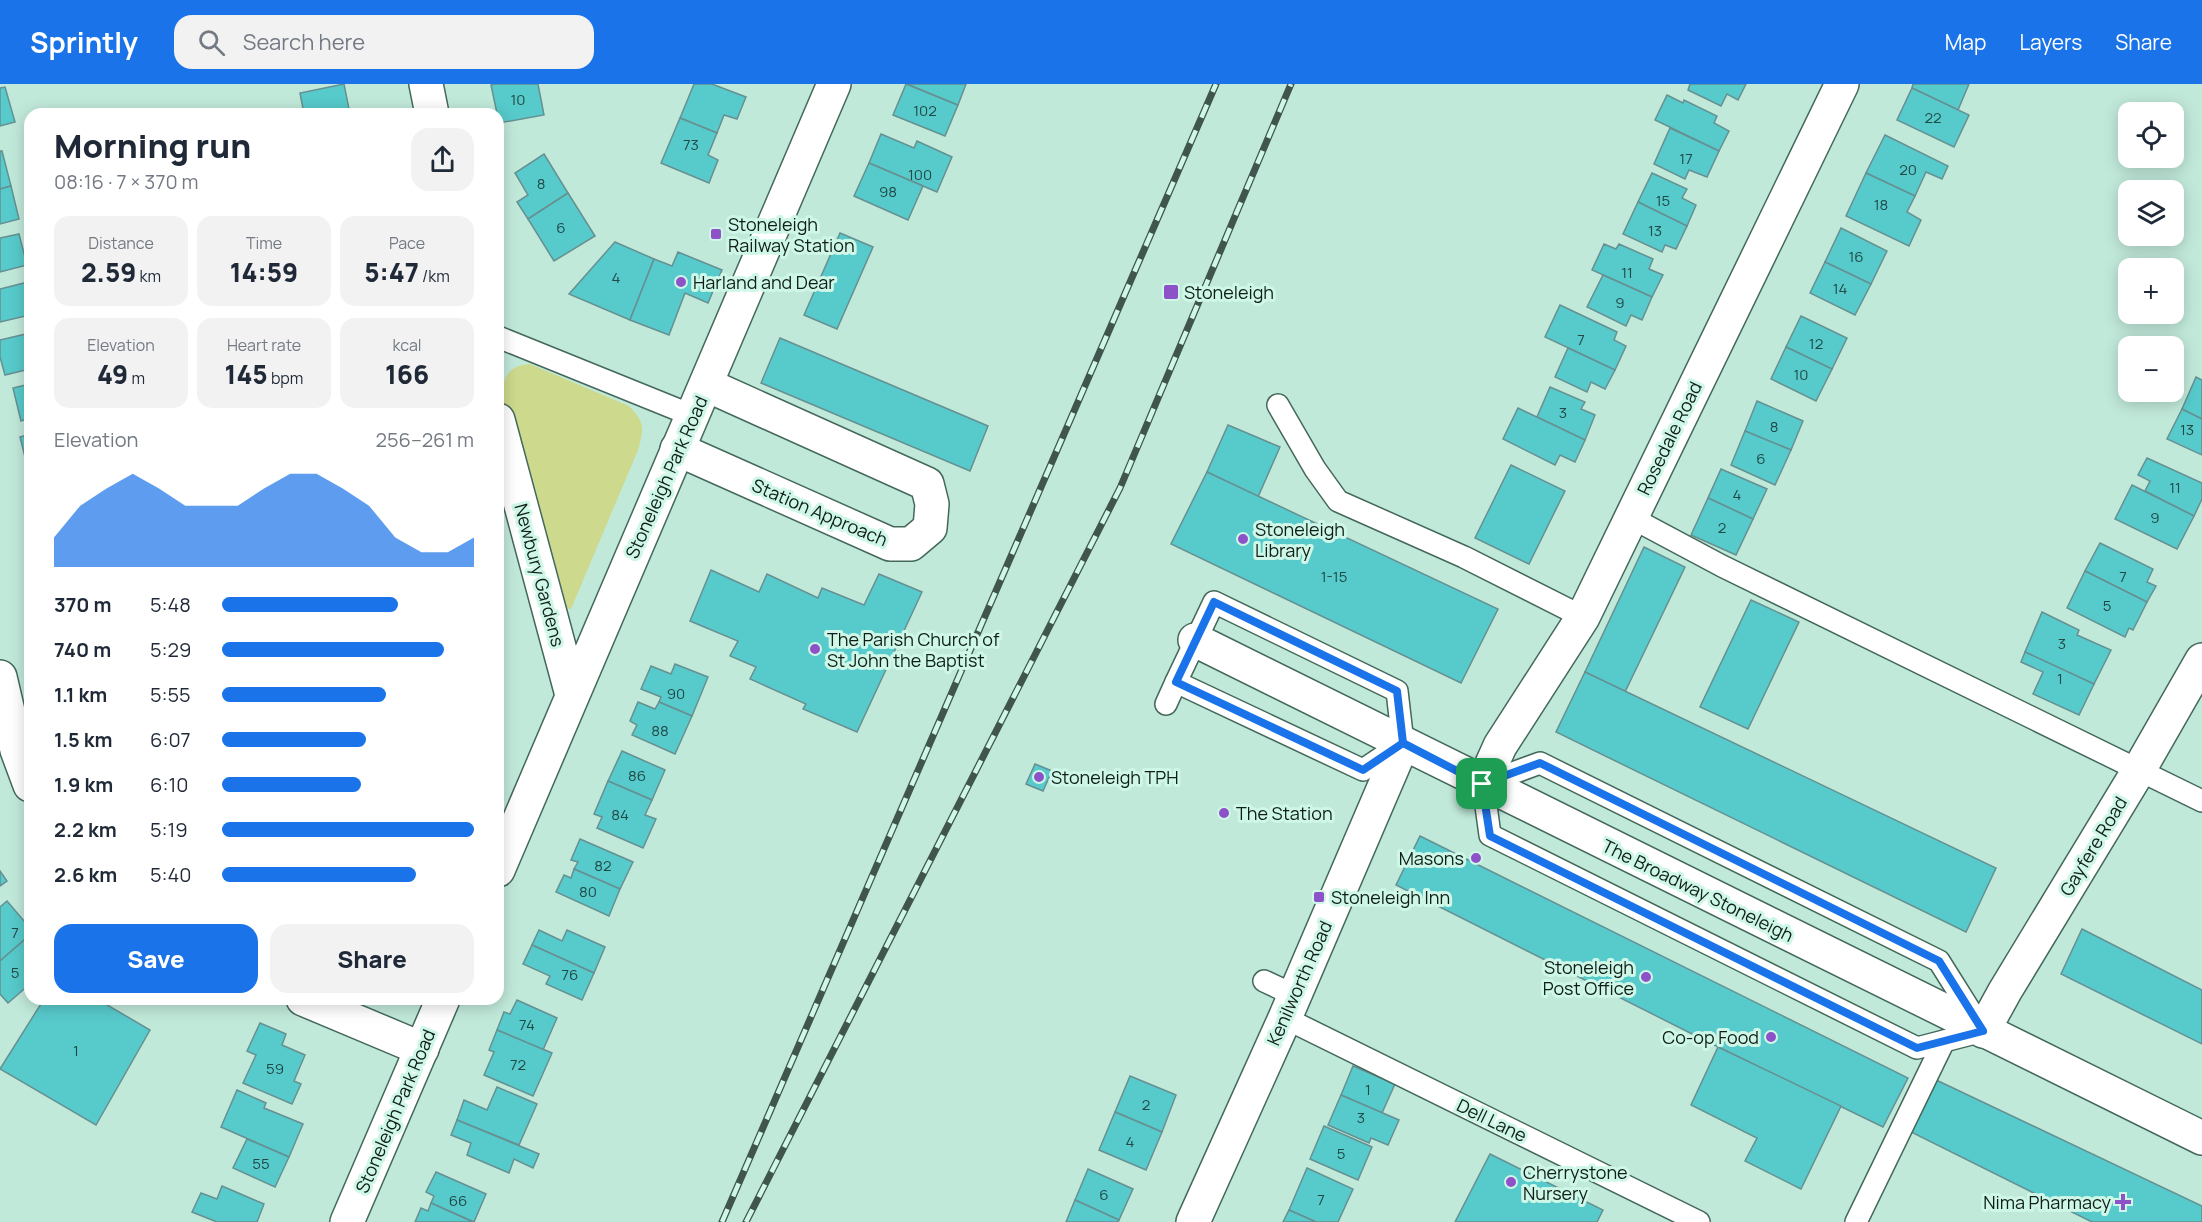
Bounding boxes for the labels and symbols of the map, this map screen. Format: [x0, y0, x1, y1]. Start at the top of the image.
house number: 10 [511, 89, 526, 110]
house number: 102 [913, 100, 937, 121]
house number: 22 [1924, 107, 1942, 128]
house number: 73 [683, 134, 699, 155]
house number: 17 [1679, 148, 1693, 169]
house number: 20 [1899, 159, 1917, 180]
house number: 100 [908, 164, 932, 185]
house number: 8 [537, 173, 545, 194]
house number: 98 [879, 181, 897, 202]
house number: 15 [1656, 190, 1670, 211]
house number: 18 [1874, 194, 1888, 215]
place label: Stoneleigh Railway Station [728, 212, 855, 257]
house number: 6 [556, 217, 566, 238]
house number: 13 [1648, 220, 1662, 241]
marker: Stoneleigh Railway Station [709, 227, 723, 241]
house number: 16 [1848, 246, 1864, 267]
house number: 11 [1621, 262, 1633, 283]
house number: 4 [612, 267, 621, 288]
place label: Harland and Dear [693, 270, 835, 294]
marker: Harland and Dear [674, 275, 688, 289]
house number: 14 [1833, 278, 1847, 299]
place label: Stoneleigh [1184, 280, 1274, 304]
marker: Stoneleigh [1162, 283, 1180, 301]
house number: 9 [1615, 292, 1625, 313]
house number: 7 [1577, 329, 1585, 350]
house number: 12 [1809, 333, 1823, 354]
house number: 10 [1794, 364, 1809, 385]
street label: Rosedale Road [1631, 377, 1707, 499]
street label: Stoneleigh Park Road [619, 392, 713, 562]
house number: 3 [1559, 402, 1567, 423]
house number: 8 [1770, 416, 1778, 437]
house number: 13 [2180, 419, 2194, 440]
house number: 6 [1756, 448, 1766, 469]
street label: Station Approach [749, 473, 891, 551]
house number: 11 [2169, 477, 2181, 498]
house number: 4 [1733, 484, 1742, 505]
street label: Newbury Gardens [509, 501, 571, 649]
house number: 9 [2150, 507, 2160, 528]
place label: Stoneleigh Library [1255, 517, 1345, 562]
house number: 2 [1718, 517, 1726, 538]
marker: Stoneleigh Library [1236, 532, 1250, 546]
house number: 1-15 [1321, 566, 1347, 587]
house number: 7 [2119, 566, 2127, 587]
house number: 5 [2103, 595, 2111, 616]
place label: The Parish Church of St John the Baptist [827, 627, 1000, 672]
house number: 3 [2058, 633, 2066, 654]
marker: The Parish Church of St John the Baptist [808, 642, 822, 656]
house number: 1 [2057, 668, 2063, 689]
house number: 90 [667, 683, 685, 704]
house number: 88 [651, 720, 669, 741]
pin [1456, 758, 1507, 809]
house number: 86 [628, 765, 646, 786]
place label: Stoneleigh TPH [1051, 765, 1179, 789]
marker: Stoneleigh TPH [1032, 770, 1046, 784]
street label: Gayfere Road [2054, 792, 2132, 900]
place label: The Station [1236, 801, 1333, 825]
house number: 84 [611, 804, 629, 825]
marker: The Station [1217, 806, 1231, 820]
street label: The Broadway Stoneleigh [1598, 833, 1798, 947]
place label: Masons [1399, 846, 1464, 870]
marker: Masons [1469, 851, 1483, 865]
house number: 82 [594, 855, 612, 876]
house number: 80 [579, 881, 597, 902]
place label: Stoneleigh Inn [1331, 885, 1450, 909]
marker: Stoneleigh Inn [1312, 890, 1326, 904]
street label: Kenilworth Road [1261, 917, 1337, 1049]
house number: 7 [11, 922, 19, 943]
place label: Stoneleigh Post Office [1543, 955, 1634, 1000]
house number: 5 [11, 962, 19, 983]
house number: 76 [562, 964, 578, 985]
marker: Stoneleigh Post Office [1639, 970, 1653, 984]
house number: 74 [519, 1014, 535, 1035]
street label: Stoneleigh Park Road [350, 1025, 440, 1197]
place label: Co-op Food [1662, 1025, 1759, 1049]
marker: Co-op Food [1764, 1030, 1778, 1044]
house number: 1 [73, 1040, 79, 1061]
house number: 72 [510, 1054, 526, 1075]
house number: 59 [266, 1058, 284, 1079]
house number: 1 [1365, 1079, 1371, 1100]
street label: Dell Lane [1453, 1093, 1531, 1147]
house number: 2 [1142, 1094, 1150, 1115]
house number: 3 [1357, 1107, 1365, 1128]
house number: 4 [1126, 1131, 1135, 1152]
house number: 5 [1337, 1143, 1345, 1164]
house number: 55 [252, 1153, 270, 1174]
place label: Cherrystone Nursery [1523, 1160, 1628, 1205]
marker: Cherrystone Nursery [1504, 1175, 1518, 1189]
house number: 6 [1099, 1184, 1109, 1205]
house number: 7 [1317, 1189, 1325, 1210]
house number: 66 [449, 1190, 467, 1211]
place label: Nima Pharmacy [1983, 1190, 2111, 1214]
marker: Nima Pharmacy [2116, 1195, 2130, 1209]

